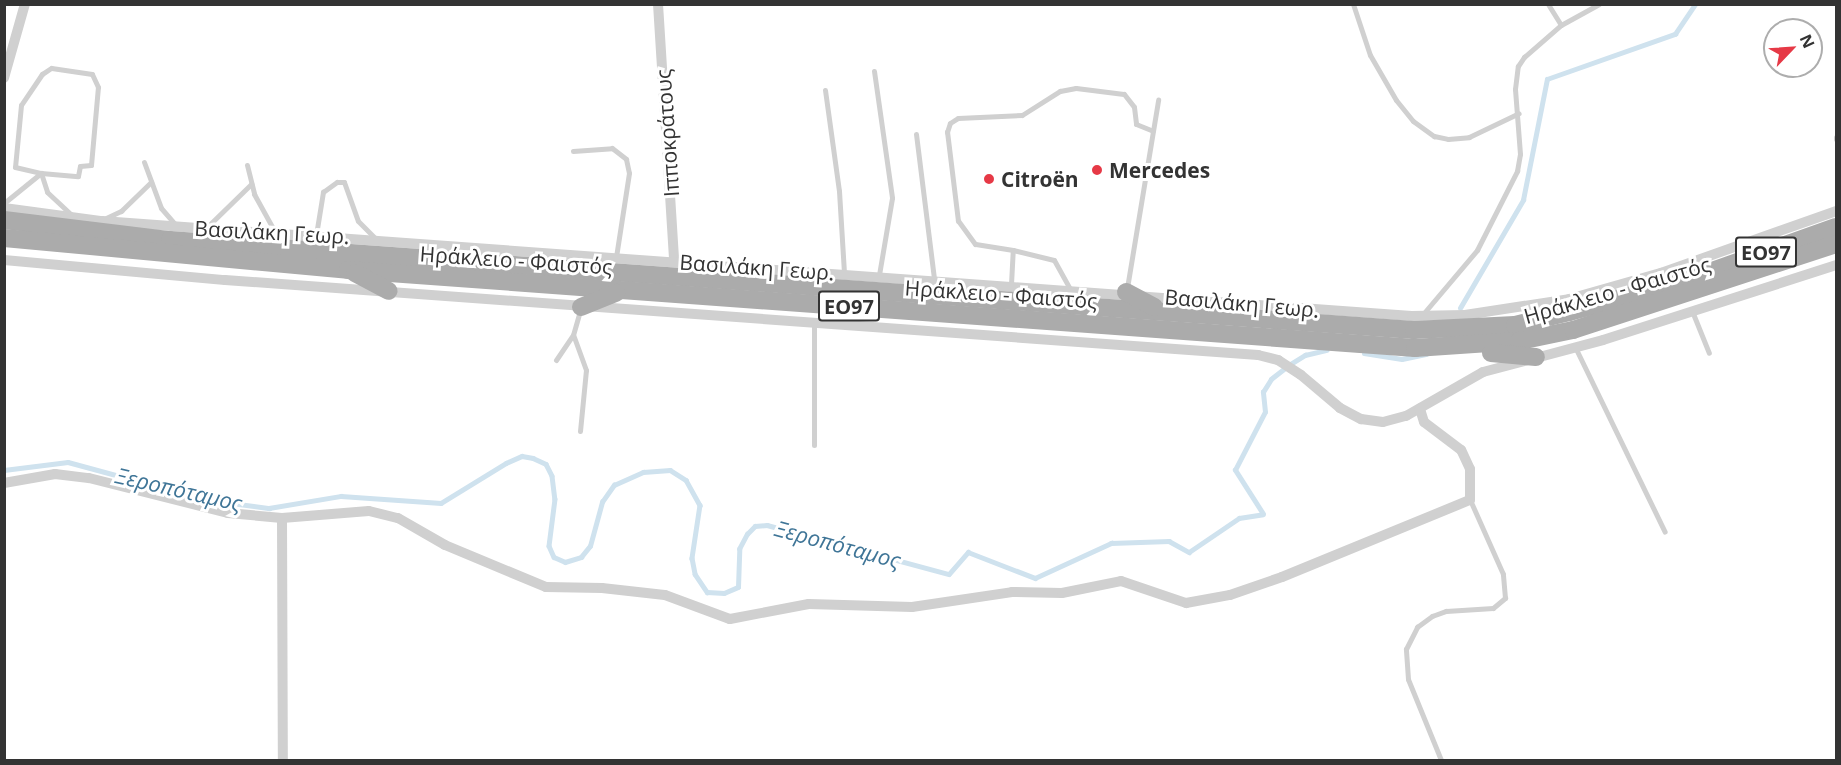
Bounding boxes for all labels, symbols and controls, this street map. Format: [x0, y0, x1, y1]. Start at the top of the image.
north arrow [1763, 18, 1823, 78]
text: N [1795, 31, 1820, 52]
street label: Ιπποκράτους [650, 68, 684, 198]
place label: Mercedes [1109, 157, 1210, 183]
marker: Mercedes [1090, 163, 1104, 177]
place label: Citroën [1001, 166, 1079, 192]
marker: Citroën [982, 172, 996, 186]
street label: Βασιλάκη Γεωρ. [194, 215, 350, 249]
road number: ΕΟ97 [1734, 235, 1798, 269]
street label: Ηράκλειο - Φαιστός [419, 241, 613, 279]
street label: Βασιλάκη Γεωρ. [679, 249, 835, 285]
street label: Ηράκλειο - Φαιστός [1521, 251, 1713, 329]
street label: Ηράκλειο - Φαιστός [904, 275, 1098, 313]
street label: Βασιλάκη Γεωρ. [1164, 284, 1320, 322]
road number: ΕΟ97 [818, 289, 880, 323]
water label: Ξεροπόταμος [113, 462, 245, 516]
water label: Ξεροπόταμος [772, 515, 904, 573]

